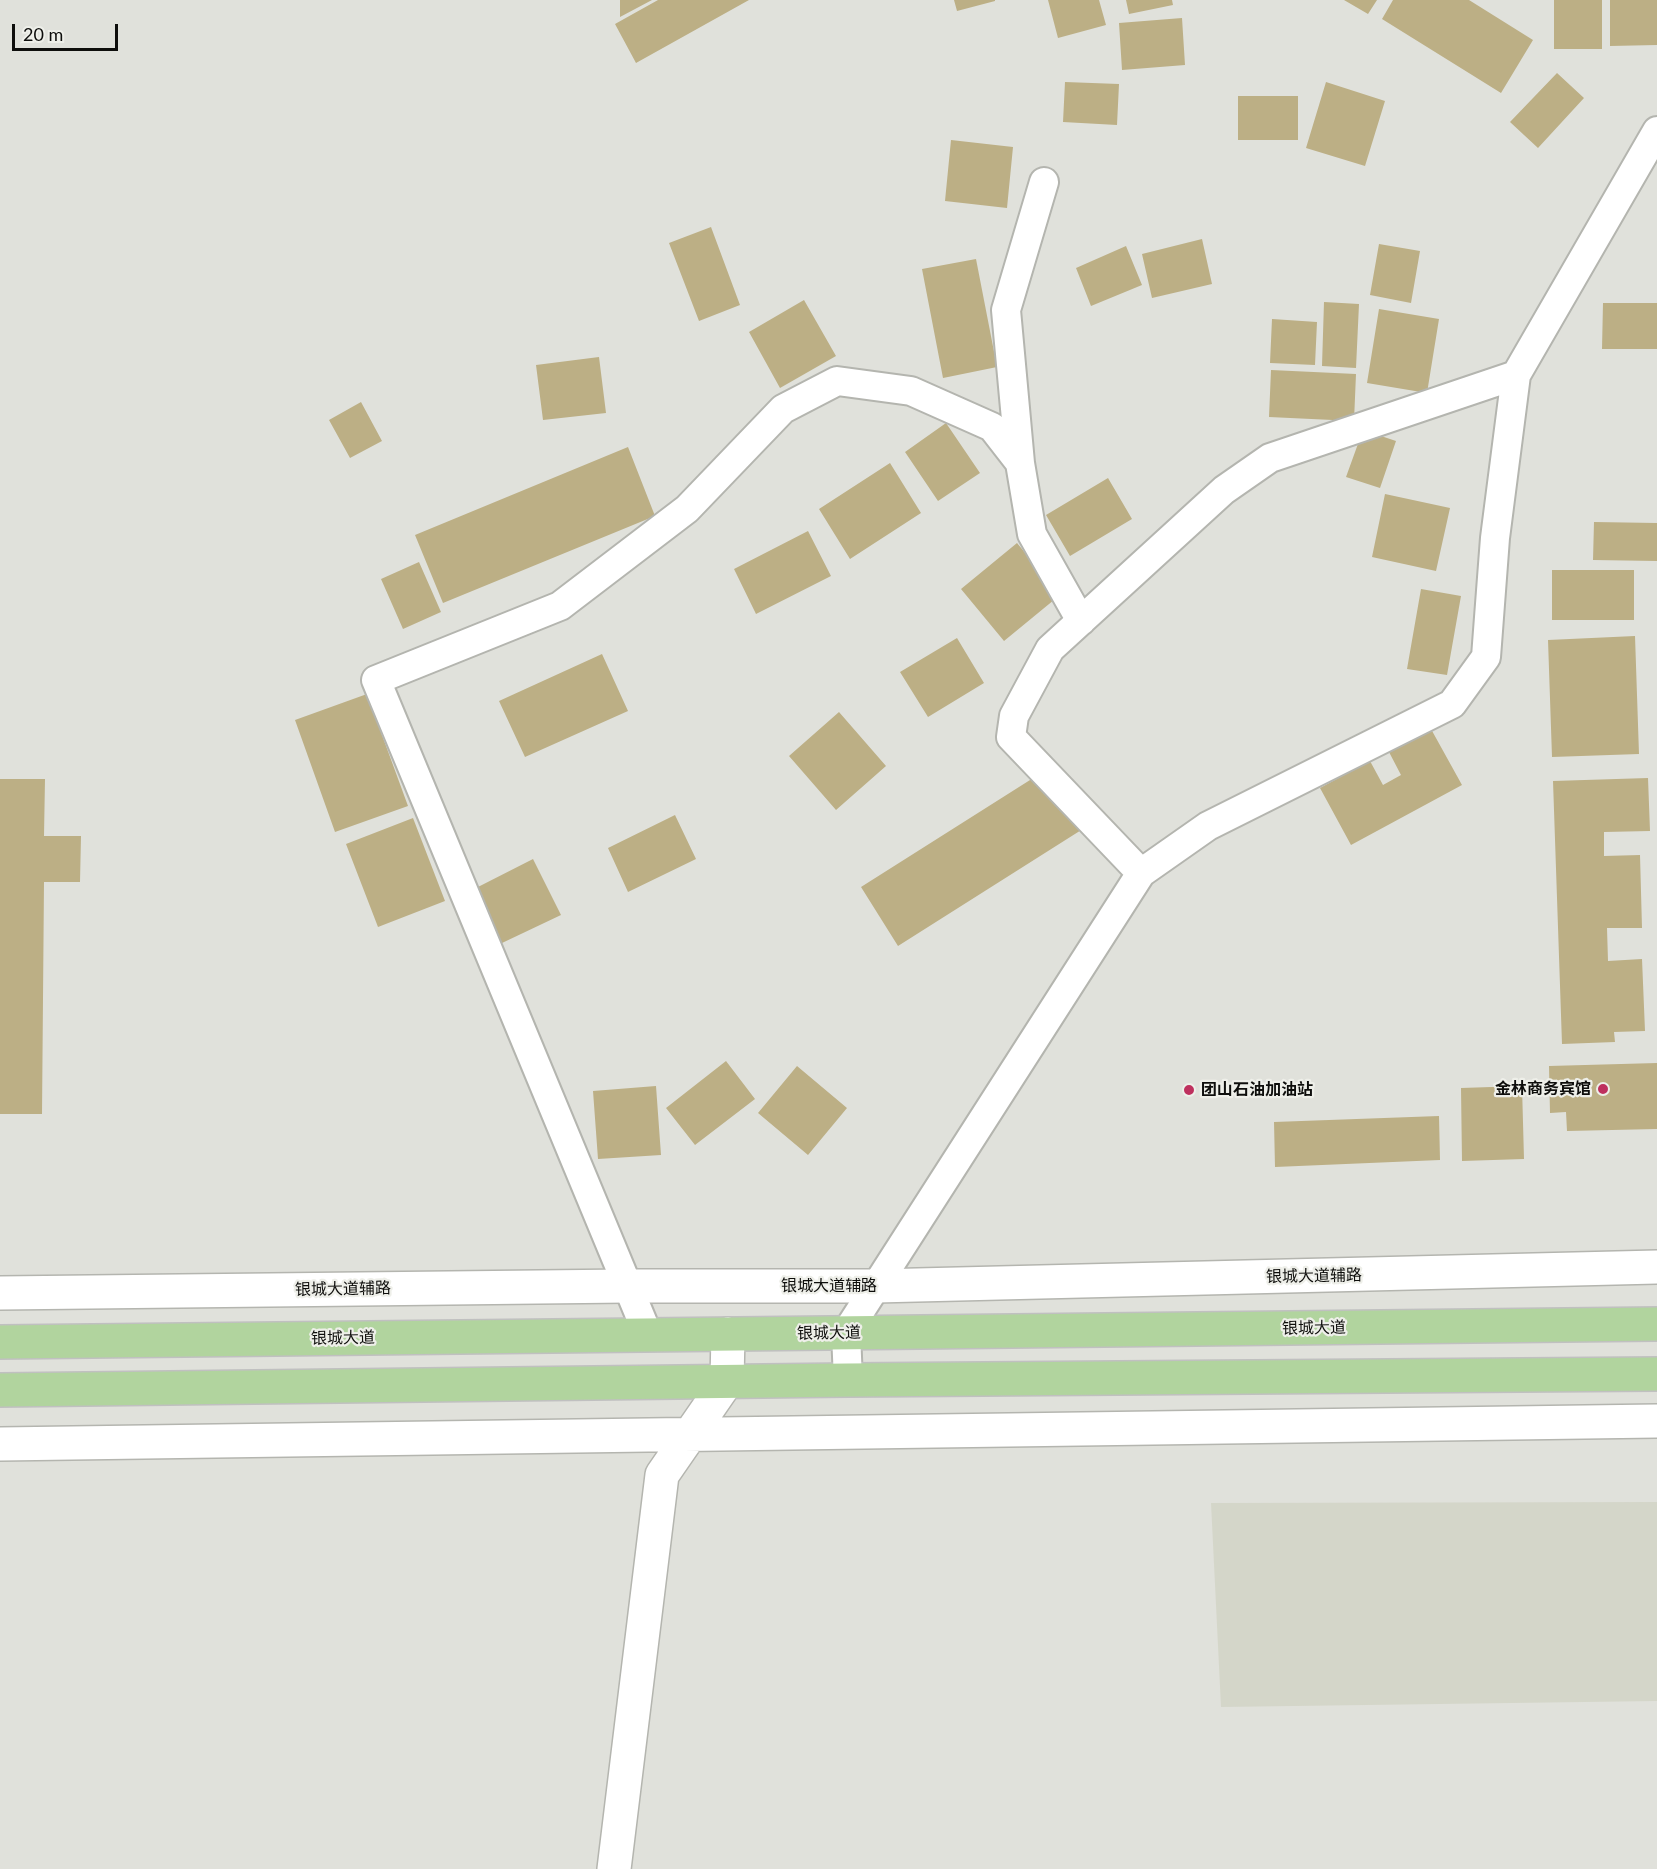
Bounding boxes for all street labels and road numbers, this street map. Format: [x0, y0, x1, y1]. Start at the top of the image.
street label: 银城大道辅路 [1266, 1266, 1362, 1286]
street label: 银城大道辅路 [781, 1276, 877, 1296]
street label: 银城大道辅路 [295, 1279, 391, 1299]
street label: 银城大道 [1282, 1318, 1346, 1338]
street label: 银城大道 [797, 1323, 861, 1343]
street label: 银城大道 [311, 1328, 375, 1348]

